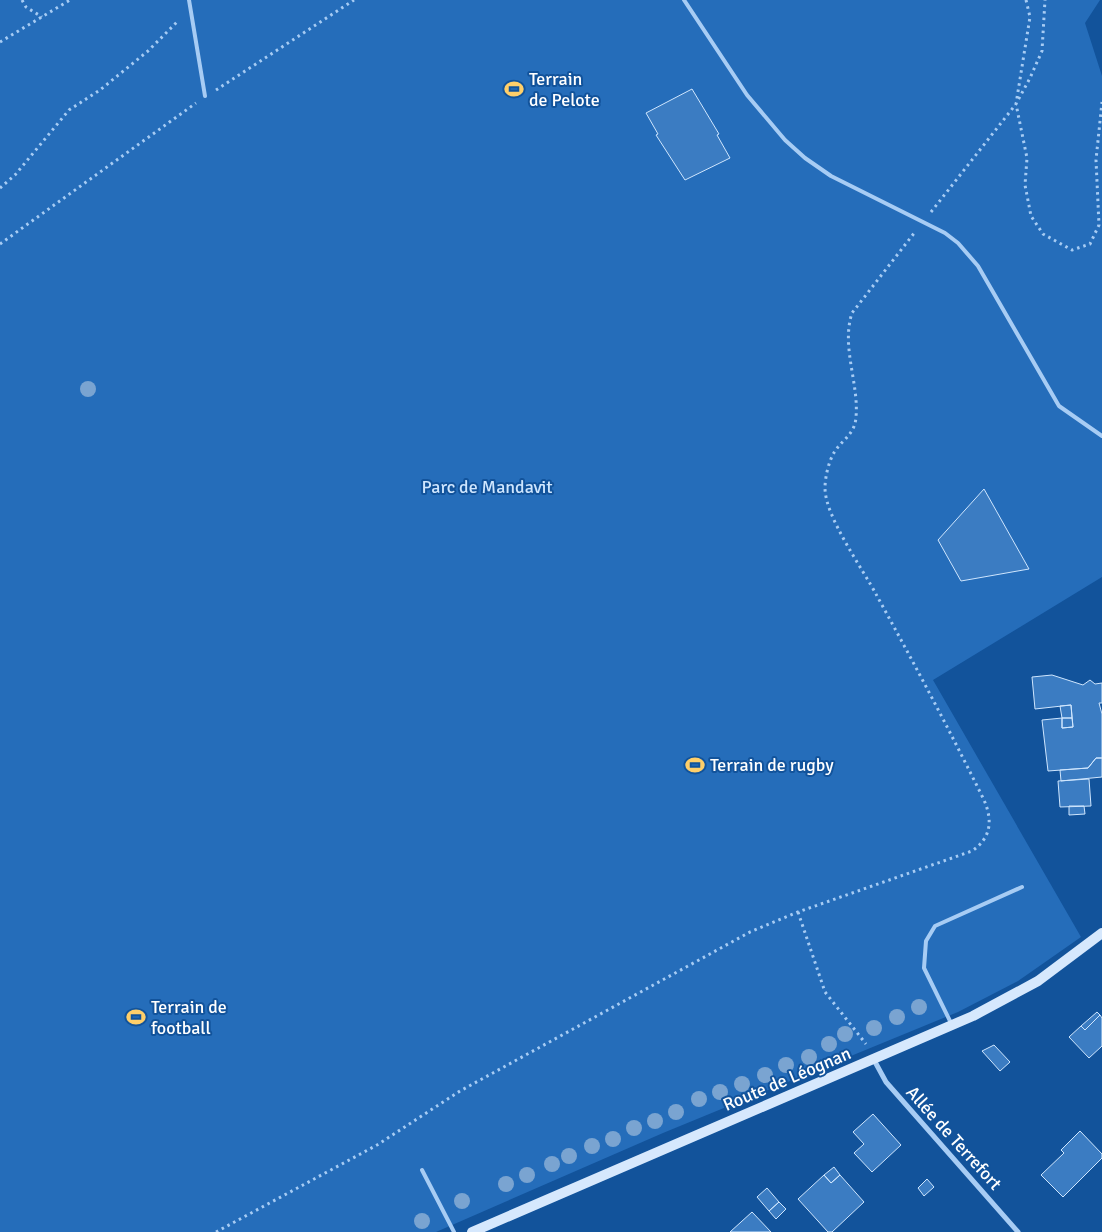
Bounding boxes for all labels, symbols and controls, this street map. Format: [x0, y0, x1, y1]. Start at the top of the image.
place label: Terrain de Pelote [529, 68, 600, 111]
sports icon: Terrain de Pelote [503, 78, 525, 100]
park label: Parc de Mandavit [421, 476, 553, 498]
sports icon: Terrain de rugby [684, 754, 706, 776]
place label: Terrain de rugby [710, 754, 834, 776]
place label: Terrain de football [151, 996, 227, 1039]
sports icon: Terrain de football [125, 1006, 147, 1028]
street label: Route de Léognan [720, 1042, 854, 1116]
street label: Allée de Terrefort [902, 1081, 1006, 1195]

